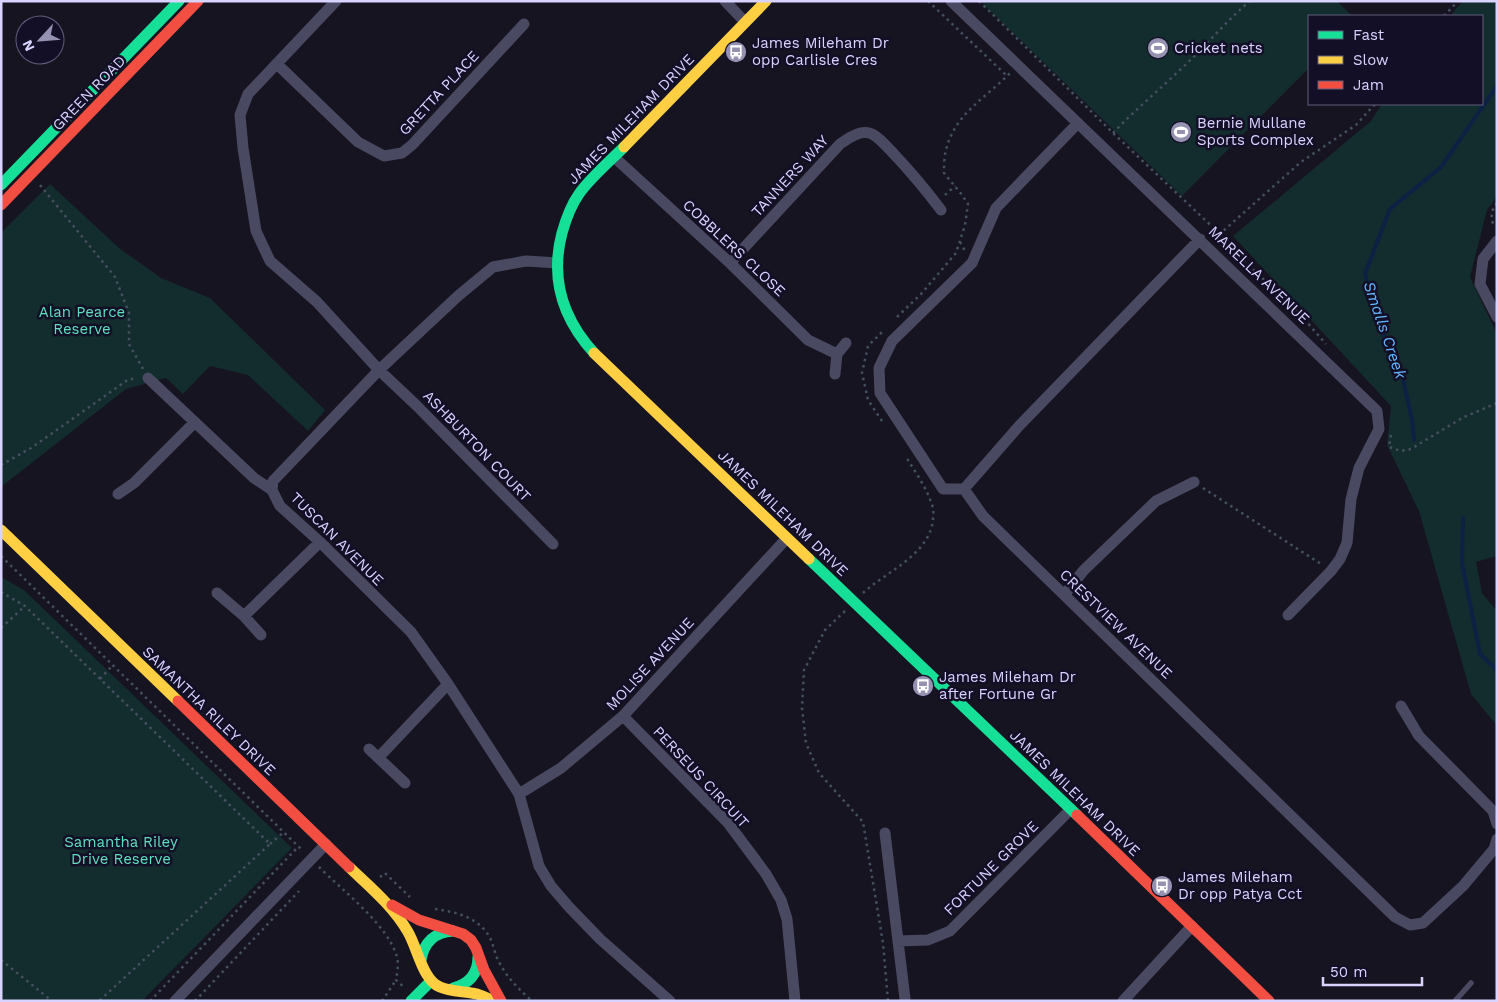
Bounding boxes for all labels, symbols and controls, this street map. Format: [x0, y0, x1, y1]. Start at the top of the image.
north arrow [15, 15, 65, 65]
legend [1308, 15, 1483, 105]
text: Fast [1353, 26, 1385, 44]
place label: James Mileham Dr opp Carlisle Cres [752, 34, 889, 69]
sports icon: Cricket nets [1146, 36, 1170, 60]
text: N [19, 38, 38, 54]
place label: Cricket nets [1174, 39, 1263, 57]
bus stop icon: James Mileham Dr opp Carlisle Cres [724, 40, 748, 64]
street label: GRETTA PLACE [395, 47, 483, 139]
street label: JAMES MILEHAM DRIVE [564, 50, 698, 188]
text: Slow [1353, 51, 1389, 69]
street label: GREEN ROAD [49, 52, 129, 134]
text: Jam [1353, 76, 1384, 94]
place label: Bernie Mullane Sports Complex [1197, 114, 1314, 149]
sports icon: Bernie Mullane Sports Complex [1169, 120, 1193, 144]
street label: TANNERS WAY [748, 131, 833, 220]
street label: COBBLERS CLOSE [679, 196, 789, 300]
street label: MARELLA AVENUE [1205, 222, 1313, 328]
water label: Smalls Creek [1359, 279, 1411, 382]
park label: Alan Pearce Reserve [39, 303, 125, 338]
street label: ASHBURTON COURT [419, 387, 535, 505]
street label: JAMES MILEHAM DRIVE [714, 446, 852, 580]
street label: TUSCAN AVENUE [287, 489, 387, 589]
street label: CRESTVIEW AVENUE [1056, 565, 1176, 683]
street label: MOLISE AVENUE [602, 614, 698, 714]
street label: SAMANTHA RILEY DRIVE [139, 643, 279, 779]
place label: James Mileham Dr after Fortune Gr [939, 668, 1076, 703]
bus stop icon: James Mileham Dr after Fortune Gr [911, 674, 935, 698]
street label: PERSEUS CIRCUIT [649, 722, 753, 832]
street label: JAMES MILEHAM DRIVE [1006, 726, 1144, 860]
street label: FORTUNE GROVE [940, 817, 1042, 919]
park label: Samantha Riley Drive Reserve [64, 833, 178, 868]
place label: James Mileham Dr opp Patya Cct [1178, 868, 1303, 903]
bus stop icon: James Mileham Dr opp Patya Cct [1150, 874, 1174, 898]
scale bar [1323, 954, 1422, 986]
text: 50 m [1330, 963, 1367, 981]

